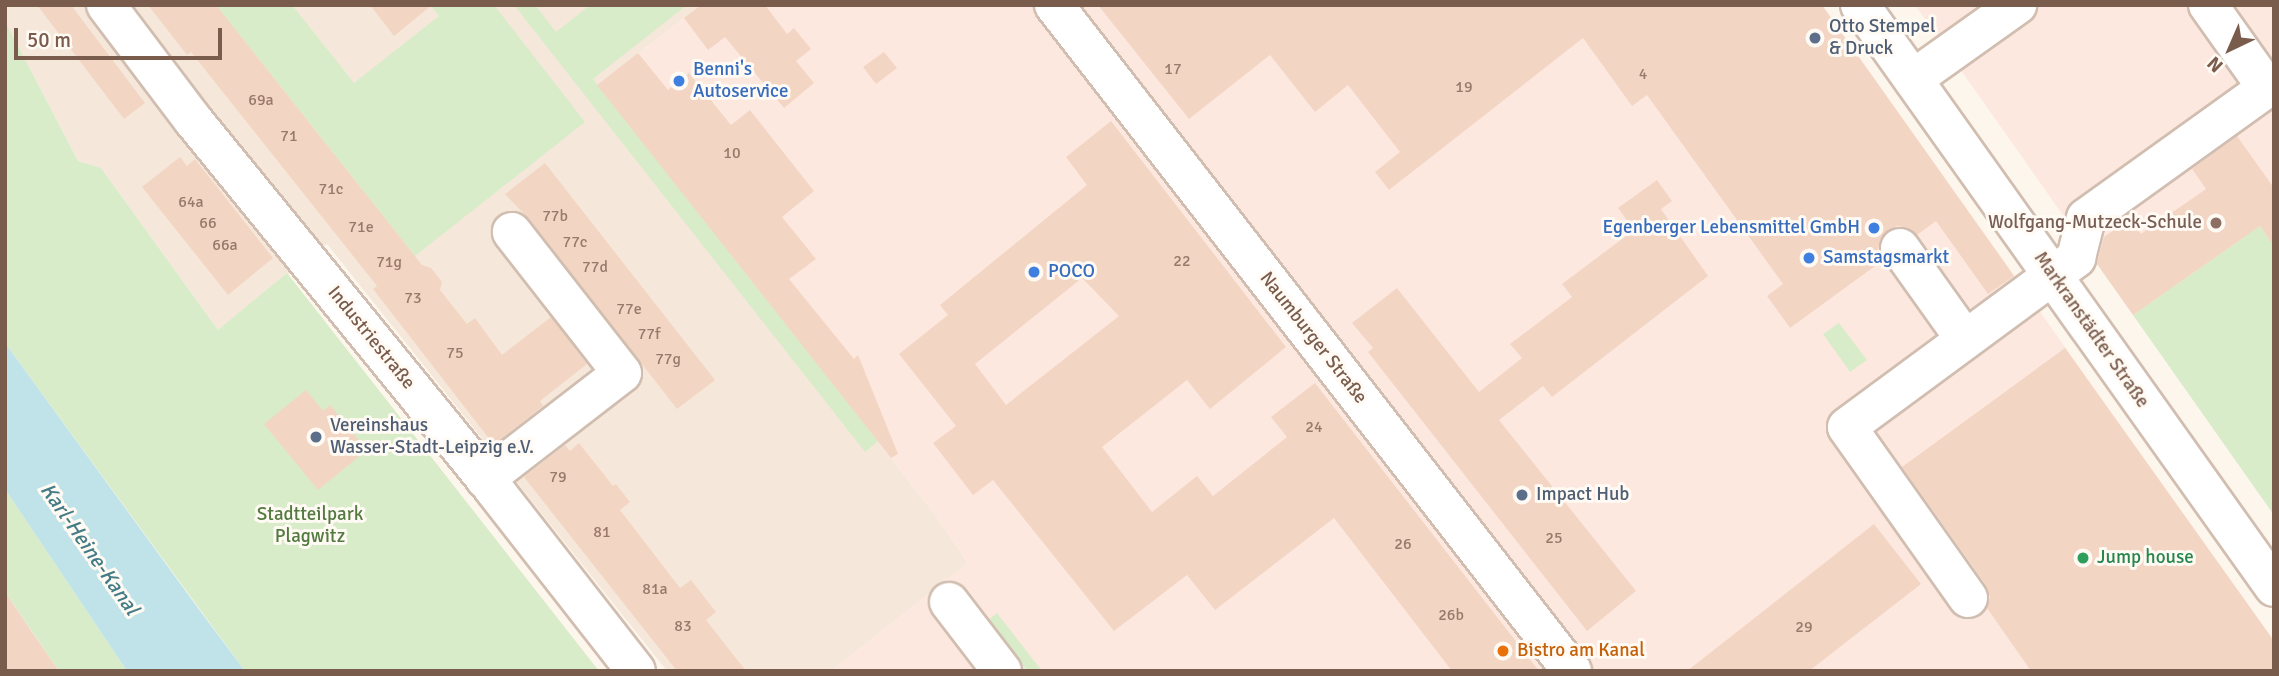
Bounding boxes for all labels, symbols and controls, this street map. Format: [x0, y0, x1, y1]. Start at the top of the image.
scale bar [18, 14, 226, 58]
north arrow [2195, 14, 2265, 84]
place label: Otto Stempel & Druck [1829, 16, 1936, 60]
text: 50 m [27, 27, 71, 53]
marker: Otto Stempel & Druck [1807, 30, 1823, 46]
text: N [2202, 51, 2229, 77]
place label: Benni's Autoservice [693, 59, 788, 103]
house number: 17 [1164, 59, 1182, 79]
house number: 4 [1639, 64, 1647, 84]
marker: Benni's Autoservice [671, 73, 687, 89]
house number: 19 [1455, 77, 1473, 97]
house number: 69a [248, 90, 274, 110]
house number: 71 [280, 126, 298, 146]
house number: 10 [723, 143, 741, 163]
house number: 71c [319, 179, 343, 199]
house number: 64a [178, 192, 204, 212]
house number: 77b [542, 206, 568, 226]
place label: Wolfgang-Mutzeck-Schule [1988, 212, 2202, 234]
house number: 66 [199, 213, 217, 233]
marker: Wolfgang-Mutzeck-Schule [2208, 215, 2224, 231]
house number: 71e [348, 217, 374, 237]
place label: Egenberger Lebensmittel GmbH [1603, 217, 1860, 239]
marker: Egenberger Lebensmittel GmbH [1866, 220, 1882, 236]
house number: 77c [563, 232, 587, 252]
house number: 66a [212, 235, 238, 255]
place label: Samstagsmarkt [1823, 247, 1949, 269]
street label: Markranstädter Straße [2029, 248, 2153, 412]
marker: Samstagsmarkt [1801, 250, 1817, 266]
house number: 22 [1173, 251, 1191, 271]
house number: 71g [376, 252, 402, 272]
house number: 77d [582, 257, 608, 277]
place label: POCO [1048, 261, 1095, 283]
marker: POCO [1026, 264, 1042, 280]
street label: Naumburger Straße [1254, 267, 1372, 409]
street label: Industriestraße [322, 282, 420, 394]
house number: 73 [404, 288, 422, 308]
house number: 77e [616, 299, 642, 319]
house number: 77f [638, 324, 660, 344]
house number: 75 [446, 343, 464, 363]
house number: 77g [655, 349, 681, 369]
place label: Vereinshaus Wasser-Stadt-Leipzig e.V. [330, 415, 534, 459]
house number: 24 [1305, 417, 1323, 437]
marker: Vereinshaus Wasser-Stadt-Leipzig e.V. [308, 429, 324, 445]
house number: 79 [549, 467, 567, 487]
water label: Karl-Heine-Kanal [35, 478, 145, 620]
place label: Impact Hub [1536, 484, 1629, 506]
marker: Impact Hub [1514, 487, 1530, 503]
park label: Stadtteilpark Plagwitz [257, 504, 363, 548]
house number: 81 [593, 522, 611, 542]
house number: 25 [1545, 528, 1563, 548]
house number: 26 [1394, 534, 1412, 554]
place label: Jump house [2097, 547, 2194, 569]
marker: Jump house [2075, 550, 2091, 566]
house number: 81a [642, 579, 668, 599]
house number: 26b [1438, 605, 1464, 625]
house number: 83 [674, 616, 692, 636]
house number: 29 [1795, 617, 1813, 637]
place label: Bistro am Kanal [1517, 640, 1645, 662]
marker: Bistro am Kanal [1495, 643, 1511, 659]

